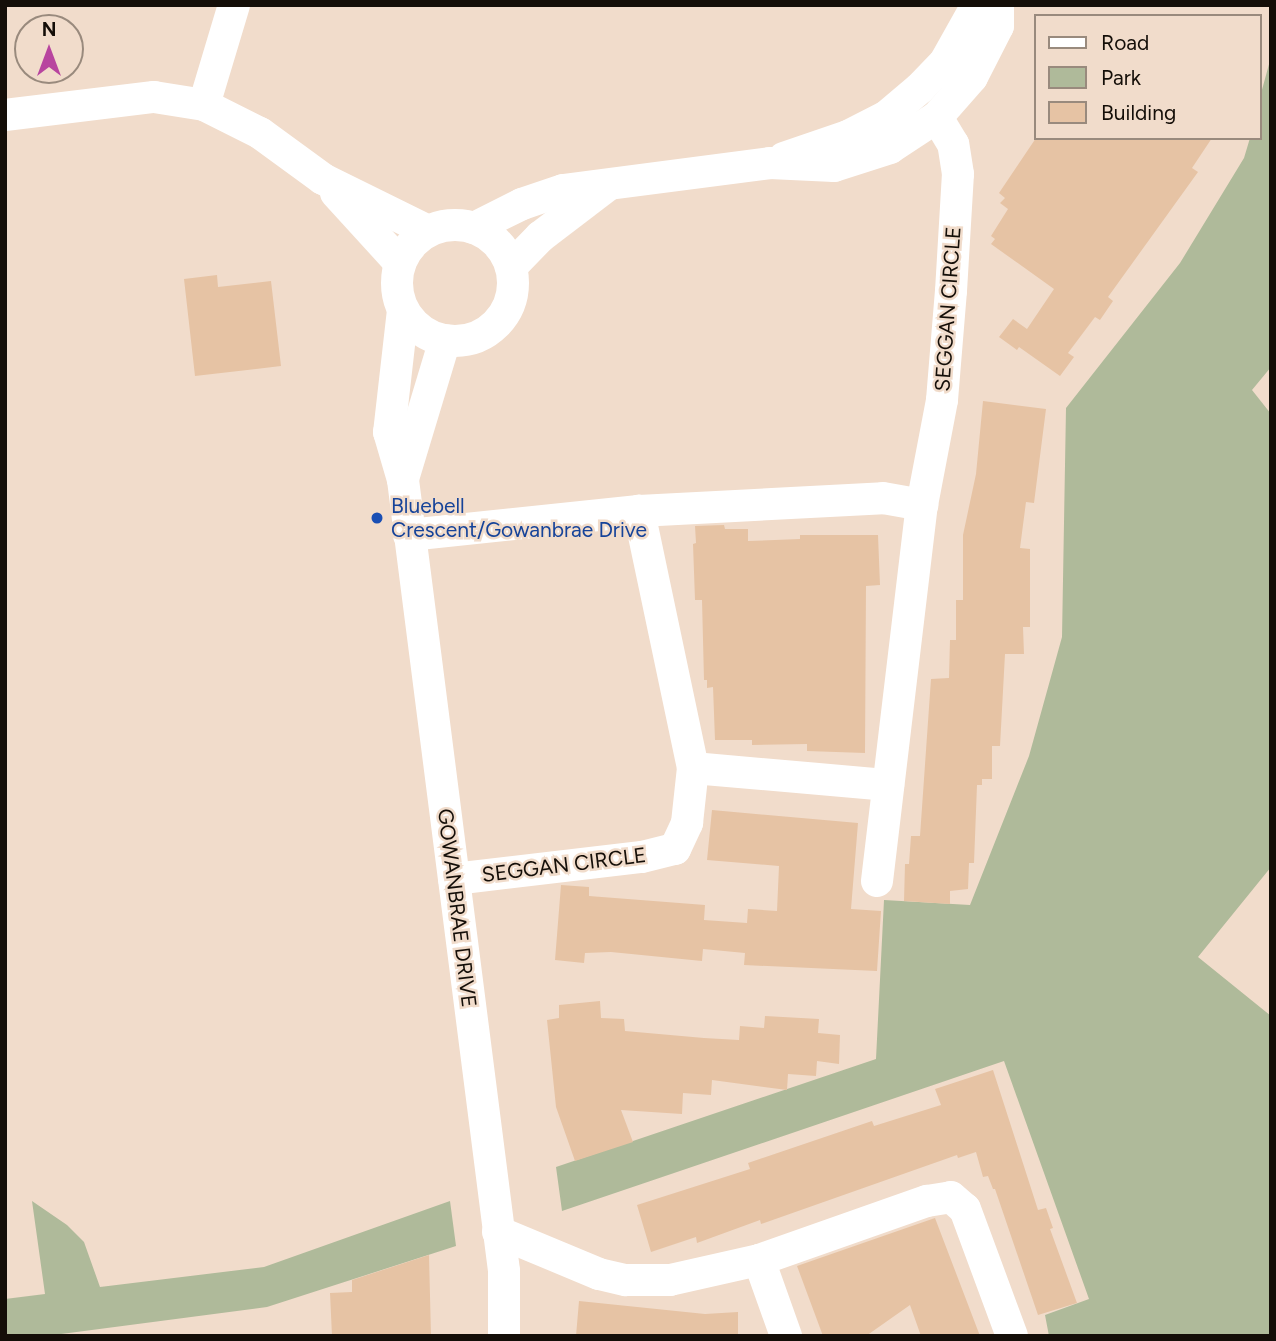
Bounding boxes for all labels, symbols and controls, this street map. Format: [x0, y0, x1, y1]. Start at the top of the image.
north arrow [14, 14, 84, 84]
legend [1034, 14, 1262, 140]
text: N [42, 18, 56, 41]
text: Road [1101, 30, 1149, 55]
text: Park [1101, 65, 1141, 90]
text: Building [1101, 100, 1176, 125]
street label: SEGGAN CIRCLE [930, 226, 966, 392]
place label: Bluebell Crescent/Gowanbrae Drive [391, 493, 647, 543]
marker: Bluebell Crescent/Gowanbrae Drive [369, 510, 385, 526]
street label: GOWANBRAE DRIVE [432, 807, 482, 1009]
street label: SEGGAN CIRCLE [480, 842, 648, 888]

